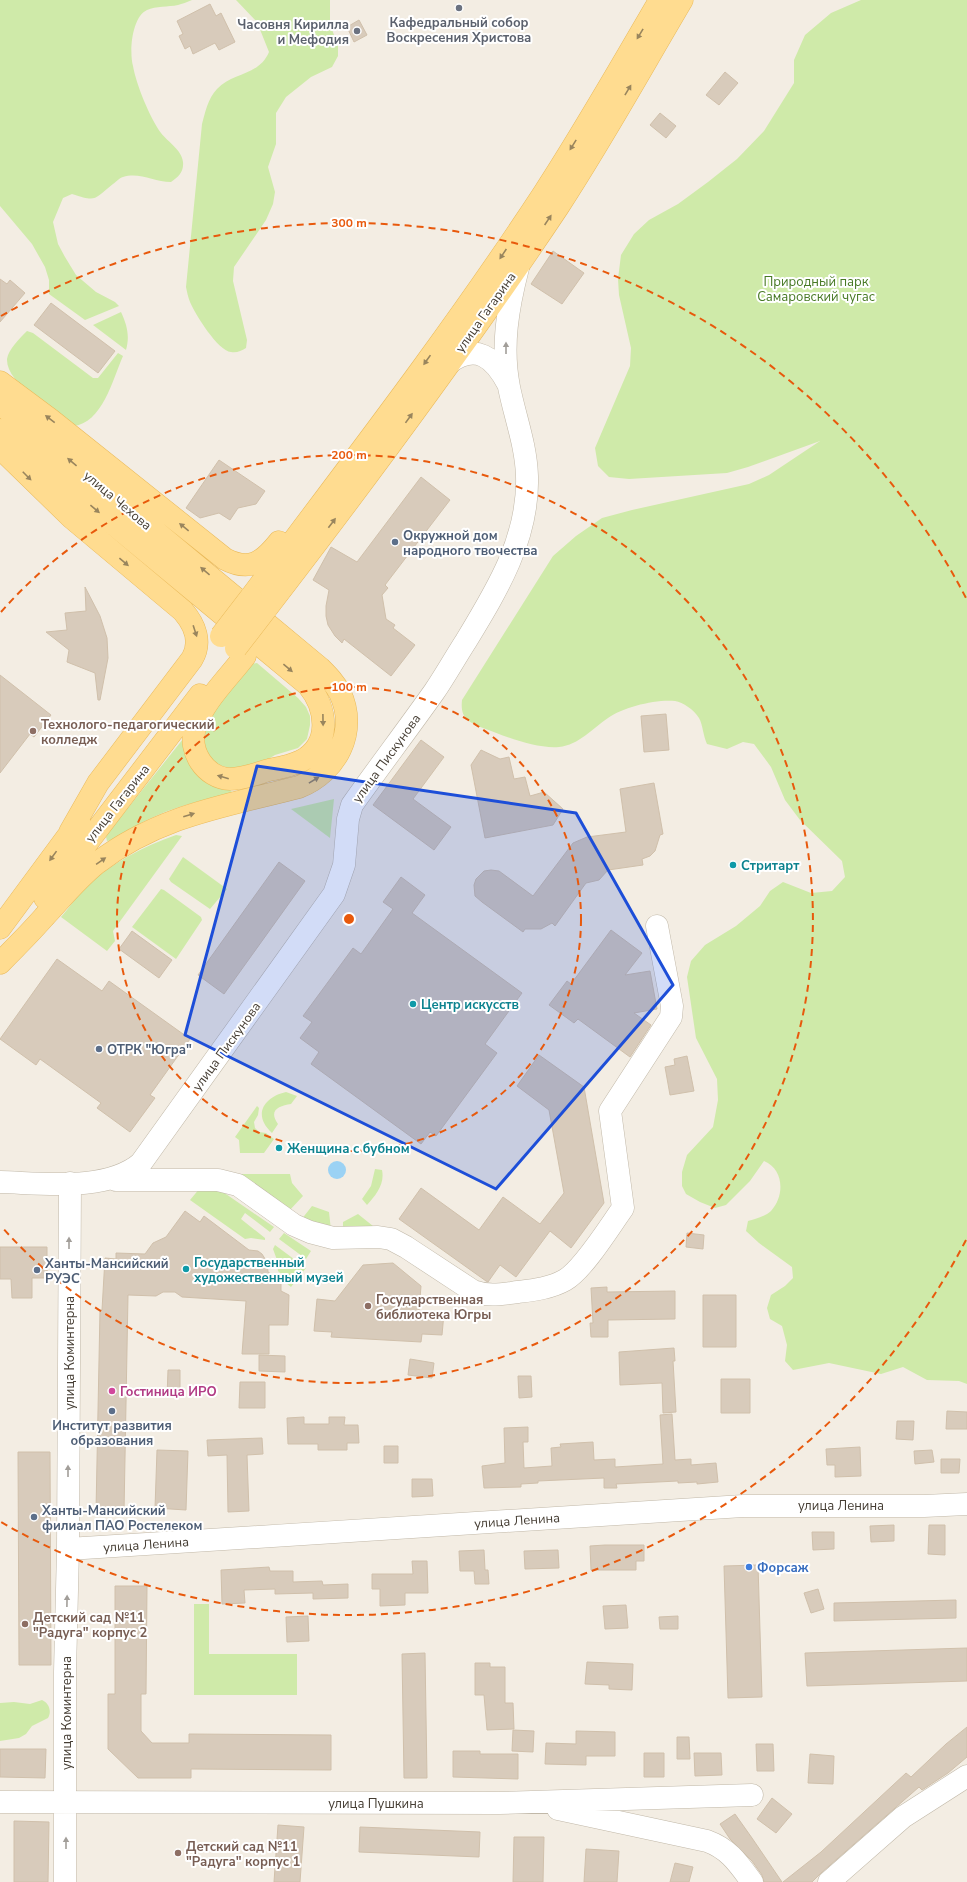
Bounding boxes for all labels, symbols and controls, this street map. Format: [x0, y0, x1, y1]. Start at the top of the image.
marker: Кафедральный собор Воскресения Христова [454, 3, 464, 13]
place label: Кафедральный собор Воскресения Христова [387, 14, 531, 47]
place label: Часовня Кирилла и Мефодия [237, 16, 349, 49]
marker: Часовня Кирилла и Мефодия [352, 26, 362, 36]
one-way arrow [637, 28, 644, 40]
one-way arrow [625, 84, 632, 96]
one-way arrow [570, 139, 577, 151]
one-way arrow [545, 214, 552, 226]
text: 300 m [331, 215, 367, 231]
one-way arrow [499, 248, 506, 260]
street label: улица Гагарина [451, 269, 520, 356]
park label: Природный парк Самаровский чугас [757, 273, 875, 306]
one-way arrow [503, 341, 509, 354]
one-way arrow [424, 355, 432, 365]
one-way arrow [405, 413, 413, 423]
one-way arrow [45, 415, 56, 423]
text: 200 m [331, 447, 367, 463]
one-way arrow [67, 457, 77, 466]
street label: улица Чехова [80, 467, 155, 535]
one-way arrow [22, 471, 32, 481]
one-way arrow [90, 504, 100, 513]
one-way arrow [328, 517, 336, 528]
one-way arrow [178, 523, 189, 532]
place label: Окружной дом народного твочества [403, 527, 538, 560]
marker: Окружной дом народного твочества [390, 537, 400, 547]
one-way arrow [120, 557, 129, 566]
one-way arrow [199, 567, 210, 576]
one-way arrow [192, 625, 198, 637]
one-way arrow [282, 663, 293, 672]
text: 100 m [331, 679, 367, 695]
street label: улица Пискунова [348, 710, 425, 807]
one-way arrow [320, 714, 326, 727]
place label: Технолого-педагогический колледж [41, 716, 215, 749]
marker: Технолого-педагогический колледж [28, 726, 38, 736]
street label: улица Гагарина [82, 761, 154, 846]
one-way arrow [217, 774, 229, 780]
one-way arrow [308, 776, 320, 783]
one-way arrow [183, 812, 195, 818]
one-way arrow [49, 850, 57, 861]
one-way arrow [95, 857, 106, 865]
place label: Стритарт [741, 857, 800, 875]
marker: Стритарт [728, 860, 738, 870]
centre of rings [342, 912, 356, 926]
place label: Центр искусств [421, 996, 519, 1014]
street label: улица Пискунова [188, 998, 265, 1095]
marker: Центр искусств [408, 999, 418, 1009]
place label: ОТРК "Югра" [107, 1041, 192, 1059]
marker: ОТРК "Югра" [94, 1044, 104, 1054]
place label: Женщина с бубном [287, 1140, 410, 1158]
marker: Женщина с бубном [274, 1143, 284, 1153]
one-way arrow [66, 1237, 73, 1249]
place label: Государственный художественный музей [194, 1254, 344, 1287]
place label: Ханты-Мансийский РУЭС [44, 1255, 169, 1288]
marker: Государственный художественный музей [181, 1264, 191, 1274]
marker: Ханты-Мансийский РУЭС [32, 1265, 42, 1275]
place label: Государственная библиотека Югры [376, 1291, 491, 1324]
street label: улица Коминтерна [61, 1296, 79, 1410]
marker: Государственная библиотека Югры [363, 1301, 373, 1311]
place label: Гостиница ИРО [120, 1383, 217, 1401]
marker: Гостиница ИРО [107, 1386, 117, 1396]
marker: Институт развития образования [107, 1406, 117, 1416]
place label: Институт развития образования [52, 1417, 172, 1450]
one-way arrow [65, 1464, 71, 1477]
street label: улица Ленина [798, 1497, 884, 1515]
place label: Ханты-Мансийский филиал ПАО Ростелеком [41, 1502, 202, 1535]
street label: улица Ленина [473, 1509, 561, 1533]
marker: Ханты-Мансийский филиал ПАО Ростелеком [29, 1512, 39, 1522]
street label: улица Ленина [102, 1533, 190, 1557]
place label: Форсаж [757, 1559, 809, 1577]
marker: Форсаж [744, 1562, 754, 1572]
one-way arrow [63, 1595, 70, 1607]
place label: Детский сад №11 "Радуга" корпус 2 [33, 1609, 148, 1642]
marker: Детский сад №11 "Радуга" корпус 2 [20, 1619, 30, 1629]
street label: улица Коминтерна [58, 1656, 76, 1770]
street label: улица Пушкина [328, 1795, 424, 1813]
one-way arrow [63, 1836, 69, 1849]
place label: Детский сад №11 "Радуга" корпус 1 [186, 1838, 301, 1871]
marker: Детский сад №11 "Радуга" корпус 1 [173, 1848, 183, 1858]

